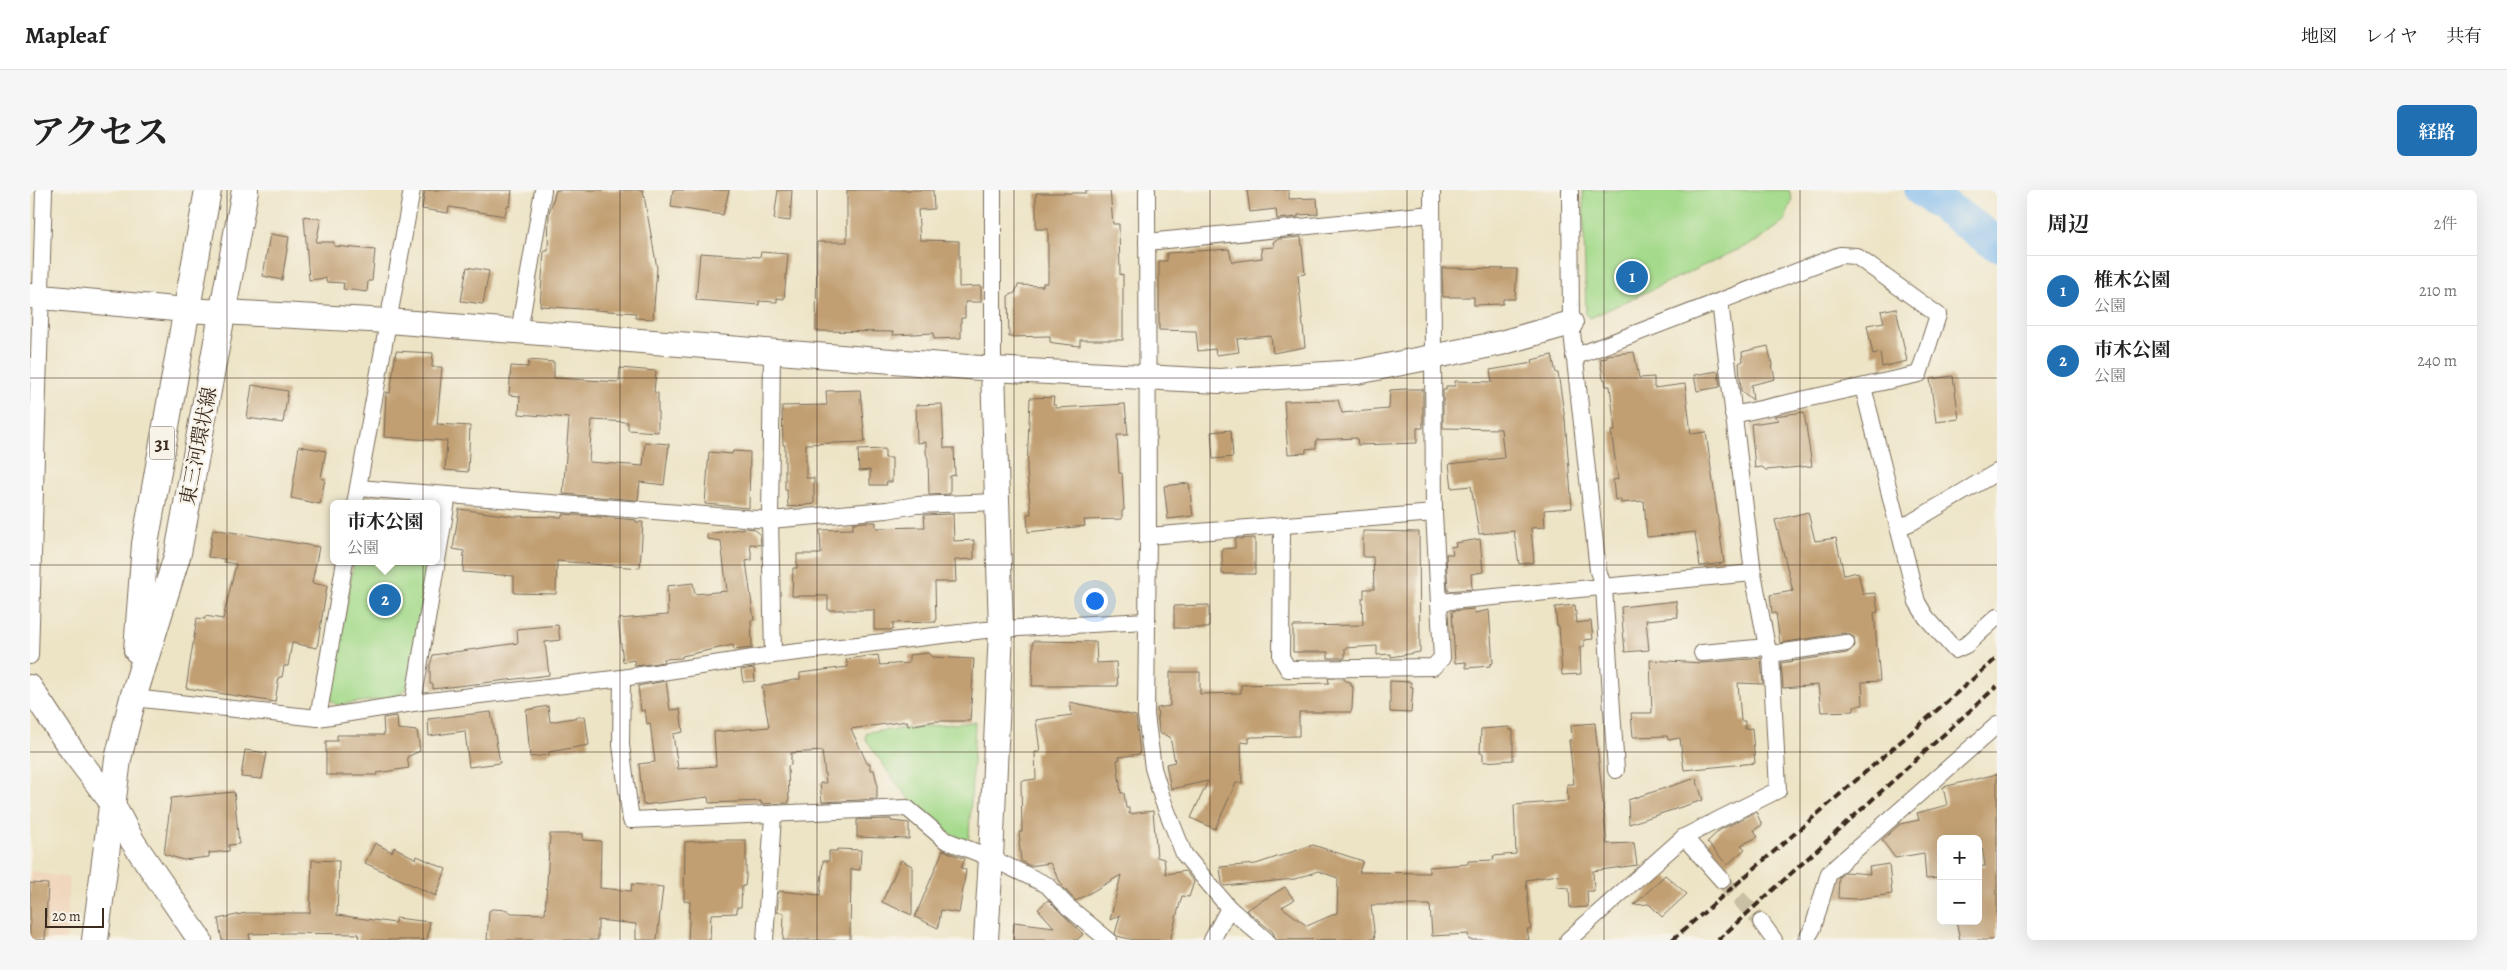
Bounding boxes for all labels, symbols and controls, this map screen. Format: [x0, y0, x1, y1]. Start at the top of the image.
text: Mapleaf [25, 19, 107, 51]
text: 地図 [2301, 24, 2337, 48]
text: レイヤ [2365, 24, 2418, 48]
text: 共有 [2446, 24, 2482, 48]
button: 経路 [2397, 105, 2477, 156]
text: アクセス [30, 108, 169, 156]
text: 周辺 [2047, 210, 2089, 238]
text: 2件 [2433, 213, 2457, 235]
pin: 1 [1616, 258, 1648, 296]
text: 椎木公園 [2094, 267, 2170, 293]
text: 1 [2060, 280, 2066, 302]
text: 210 m [2419, 280, 2457, 302]
text: 公園 [2094, 295, 2126, 317]
text: 市木公園 [2094, 337, 2170, 363]
text: 2 [2059, 350, 2067, 372]
text: 240 m [2417, 350, 2457, 372]
text: 公園 [2094, 365, 2126, 387]
street label: 東三河環状線 [174, 385, 223, 508]
road number: 31 [150, 427, 174, 460]
popup [330, 500, 440, 565]
text: 市木公園 [347, 509, 423, 535]
text: 公園 [347, 537, 379, 559]
pin: 2 [369, 581, 401, 619]
your location [1082, 588, 1108, 614]
map controls [1937, 835, 1982, 925]
button: + [1937, 835, 1982, 880]
button: − [1937, 880, 1982, 925]
scale bar [45, 905, 104, 928]
text: 20 m [52, 907, 81, 926]

